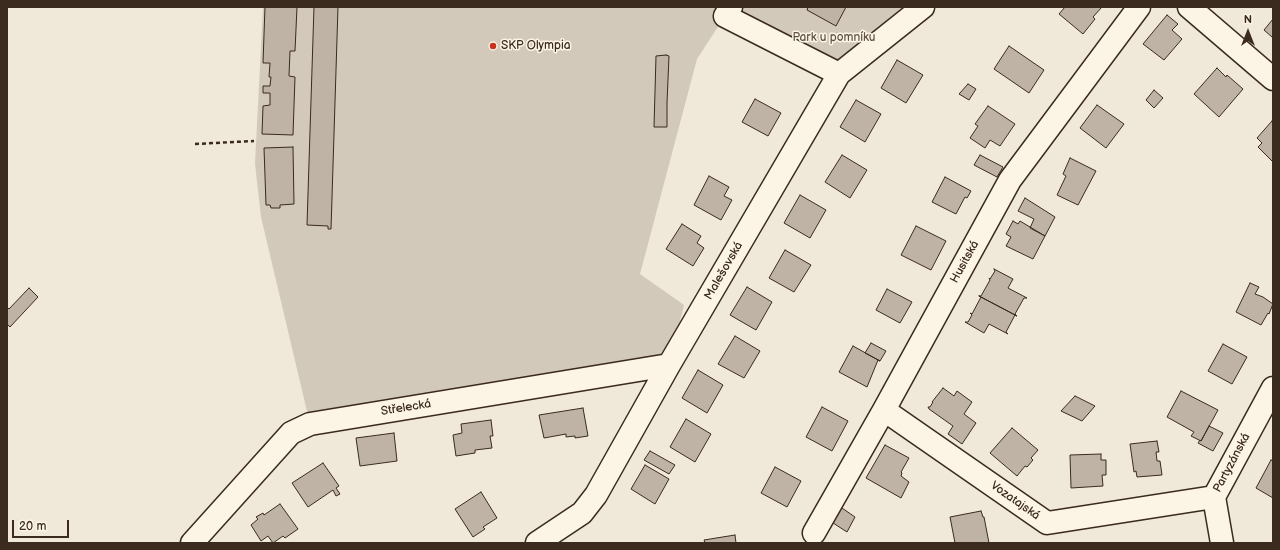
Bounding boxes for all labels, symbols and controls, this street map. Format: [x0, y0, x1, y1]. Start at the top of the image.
north arrow [1228, 12, 1268, 52]
text: N [1244, 13, 1252, 26]
park label: Park u pomníku [792, 31, 876, 45]
place label: SKP Olympia [501, 39, 571, 53]
marker: SKP Olympia [488, 41, 498, 51]
street label: Husitská [948, 238, 982, 286]
street label: Malešovská [702, 240, 746, 302]
street label: Střelecká [380, 397, 432, 419]
street label: Partyzánská [1210, 431, 1254, 495]
street label: Vozatajská [988, 479, 1042, 523]
scale bar [14, 512, 71, 538]
text: 20 m [19, 519, 46, 534]

